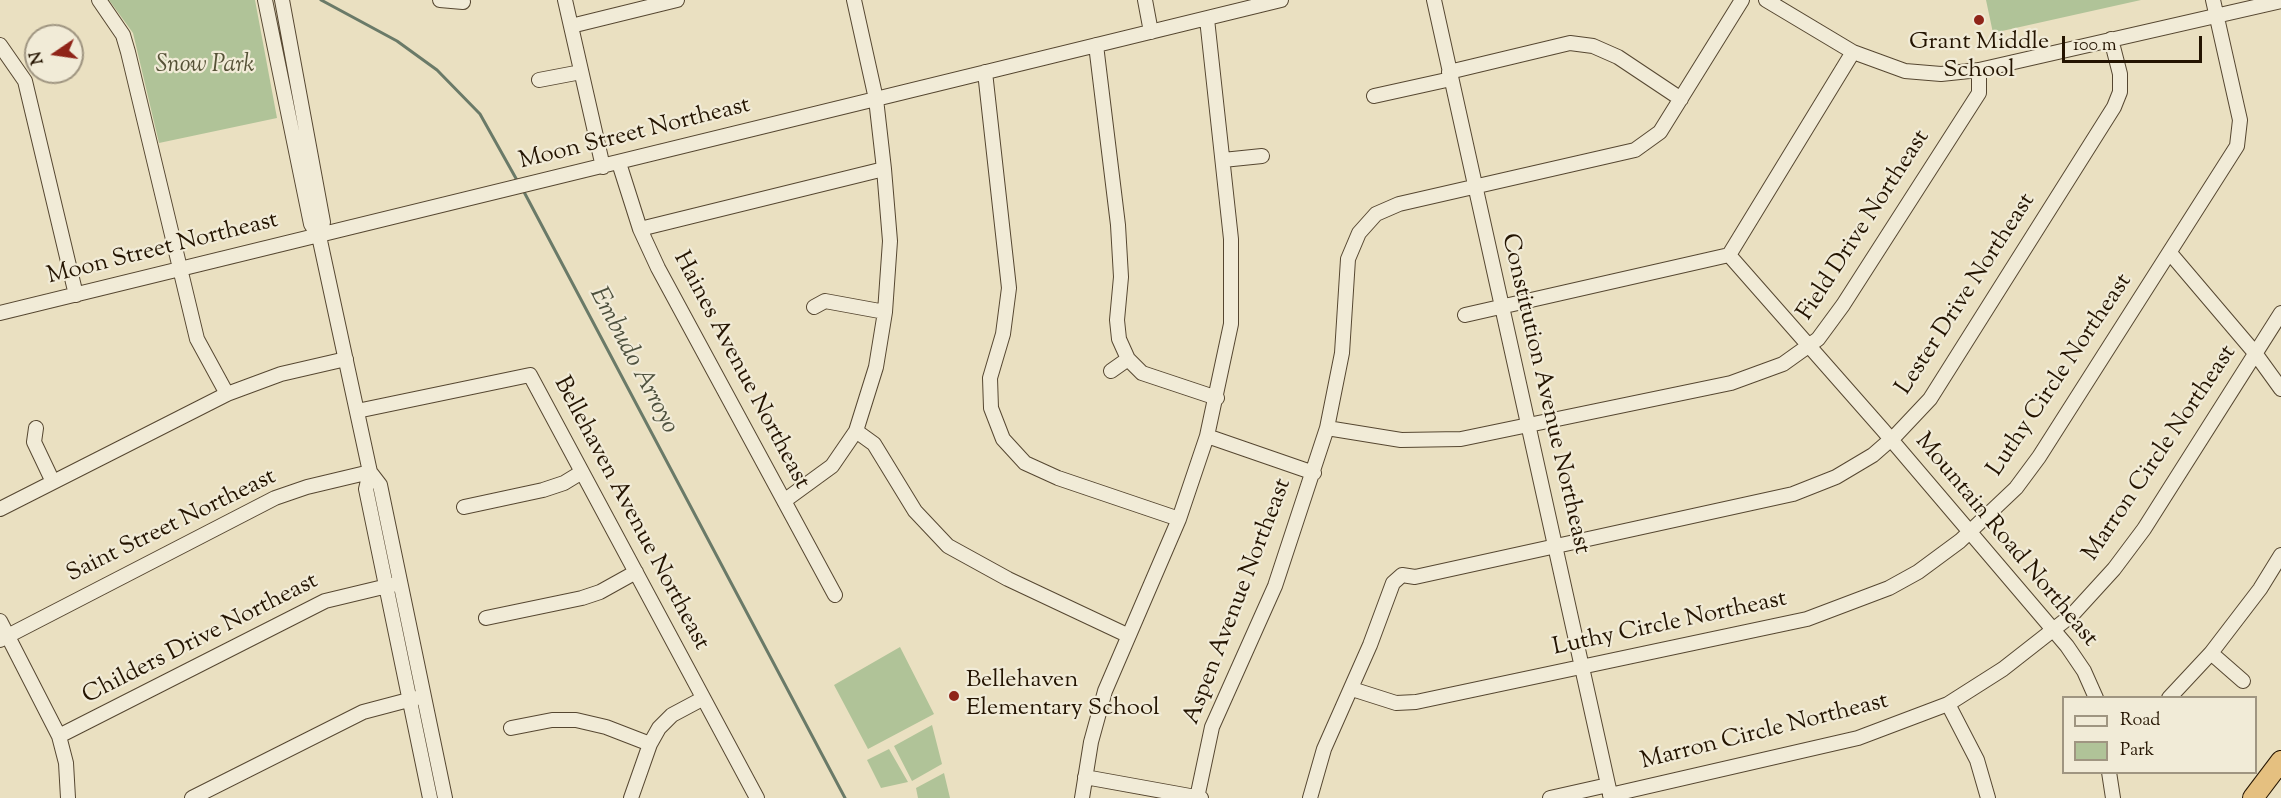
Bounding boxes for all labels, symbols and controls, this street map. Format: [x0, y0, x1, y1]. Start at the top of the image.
marker: Grant Middle School [1972, 13, 1986, 27]
north arrow [24, 24, 84, 84]
scale bar [2065, 24, 2204, 62]
place label: Grant Middle School [1909, 30, 2049, 86]
text: 100 m [2073, 33, 2117, 59]
text: N [25, 49, 51, 67]
park label: Snow Park [156, 53, 254, 81]
street label: Moon Street Northeast [516, 92, 754, 178]
street label: Field Drive Northeast [1793, 125, 1937, 327]
street label: Lester Drive Northeast [1891, 189, 2043, 401]
street label: Moon Street Northeast [44, 207, 282, 293]
street label: Constitution Avenue Northeast [1493, 231, 1595, 557]
street label: Haines Avenue Northeast [665, 247, 815, 495]
street label: Luthy Circle Northeast [1982, 269, 2140, 483]
water label: Embudo Arroyo [580, 282, 684, 440]
street label: Marron Circle Northeast [2078, 341, 2244, 567]
street label: Bellehaven Avenue Northeast [546, 372, 714, 656]
street label: Mountain Road Northeast [1907, 428, 2103, 654]
street label: Saint Street Northeast [63, 464, 281, 590]
street label: Aspen Avenue Northeast [1179, 475, 1299, 729]
street label: Childers Drive Northeast [78, 568, 324, 712]
street label: Luthy Circle Northeast [1550, 586, 1790, 664]
place label: Bellehaven Elementary School [966, 668, 1160, 724]
street label: Marron Circle Northeast [1638, 688, 1892, 778]
marker: Bellehaven Elementary School [947, 689, 961, 703]
legend [2062, 696, 2257, 774]
text: Road [2120, 708, 2160, 734]
text: Park [2120, 738, 2154, 764]

